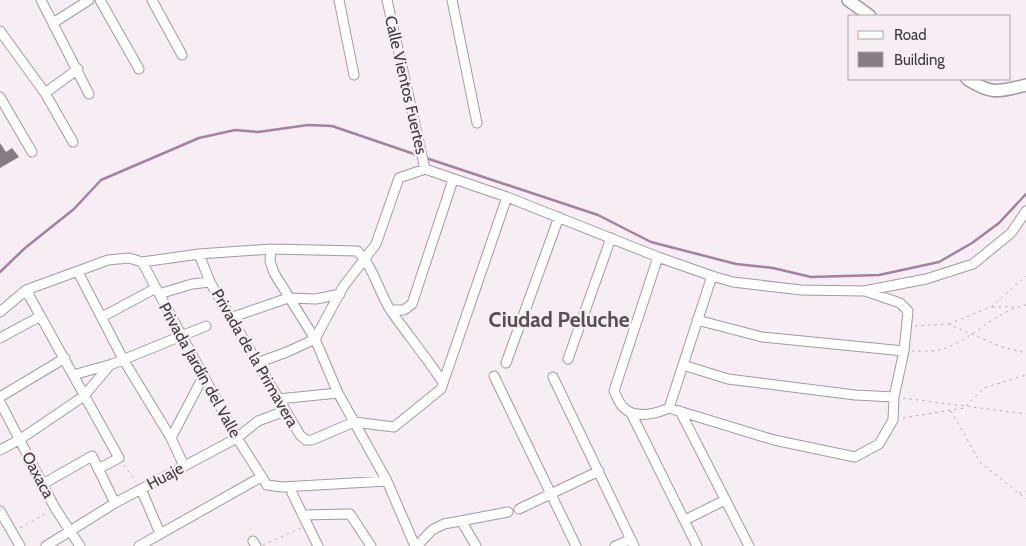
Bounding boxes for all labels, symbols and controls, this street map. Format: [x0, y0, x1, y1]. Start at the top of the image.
street label: Calle Vientos Fuertes [381, 14, 431, 156]
legend [848, 15, 1011, 80]
text: Road [894, 26, 927, 44]
text: Building [894, 51, 945, 69]
street label: Privada de la Primavera [208, 286, 302, 431]
street label: Privada Jardín del Valle [155, 299, 245, 441]
district label: Ciudad Peluche [488, 307, 630, 332]
street label: Oaxaca [18, 448, 58, 502]
street label: Huaje [143, 459, 187, 493]

